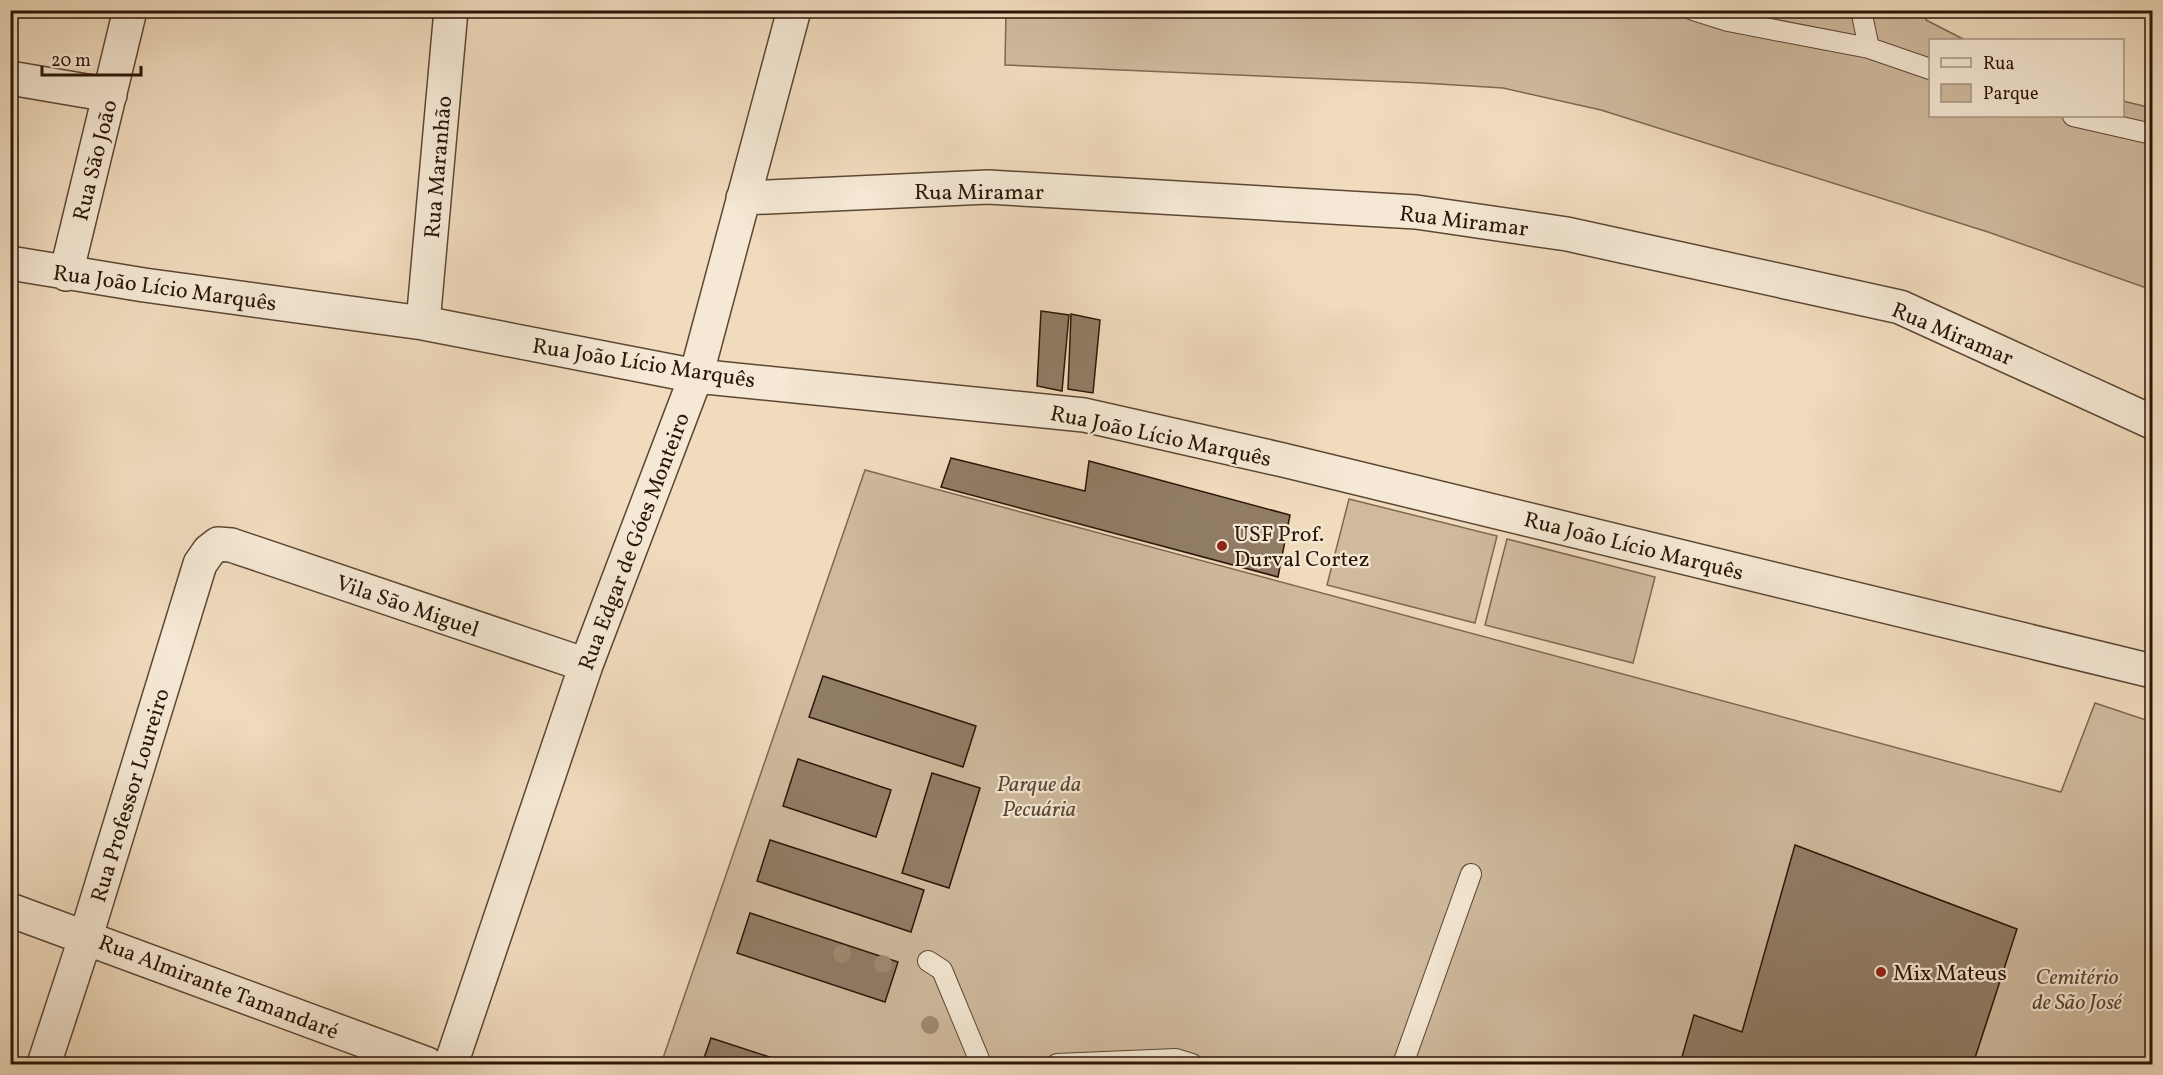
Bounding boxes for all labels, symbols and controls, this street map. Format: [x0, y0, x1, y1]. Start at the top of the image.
scale bar [42, 39, 141, 77]
legend [1929, 39, 2124, 117]
text: 20 m [51, 49, 91, 74]
text: Rua [1983, 52, 2014, 77]
text: Parque [1983, 82, 2038, 107]
street label: Rua Maranhão [418, 94, 461, 240]
street label: Rua São João [66, 97, 126, 224]
street label: Rua Miramar [914, 178, 1044, 209]
street label: Rua Miramar [1397, 199, 1530, 246]
street label: Rua João Lício Marquês [51, 258, 278, 320]
street label: Rua Miramar [1886, 296, 2018, 375]
street label: Rua João Lício Marquês [530, 332, 757, 397]
street label: Rua João Lício Marquês [1047, 399, 1274, 476]
street label: Rua Edgar de Góes Monteiro [572, 408, 699, 675]
street label: Rua João Lício Marquês [1520, 505, 1746, 590]
place label: USF Prof. Durval Cortez [1234, 520, 1369, 576]
marker: USF Prof. Durval Cortez [1215, 539, 1229, 553]
street label: Vila São Miguel [331, 568, 483, 646]
street label: Rua Professor Loureiro [84, 685, 179, 907]
park label: Parque da Pecuária [997, 770, 1081, 826]
street label: Rua Almirante Tamandaré [94, 928, 343, 1049]
place label: Mix Mateus [1893, 959, 2007, 990]
park label: Cemitério de São José [2032, 963, 2123, 1019]
marker: Mix Mateus [1874, 965, 1888, 979]

